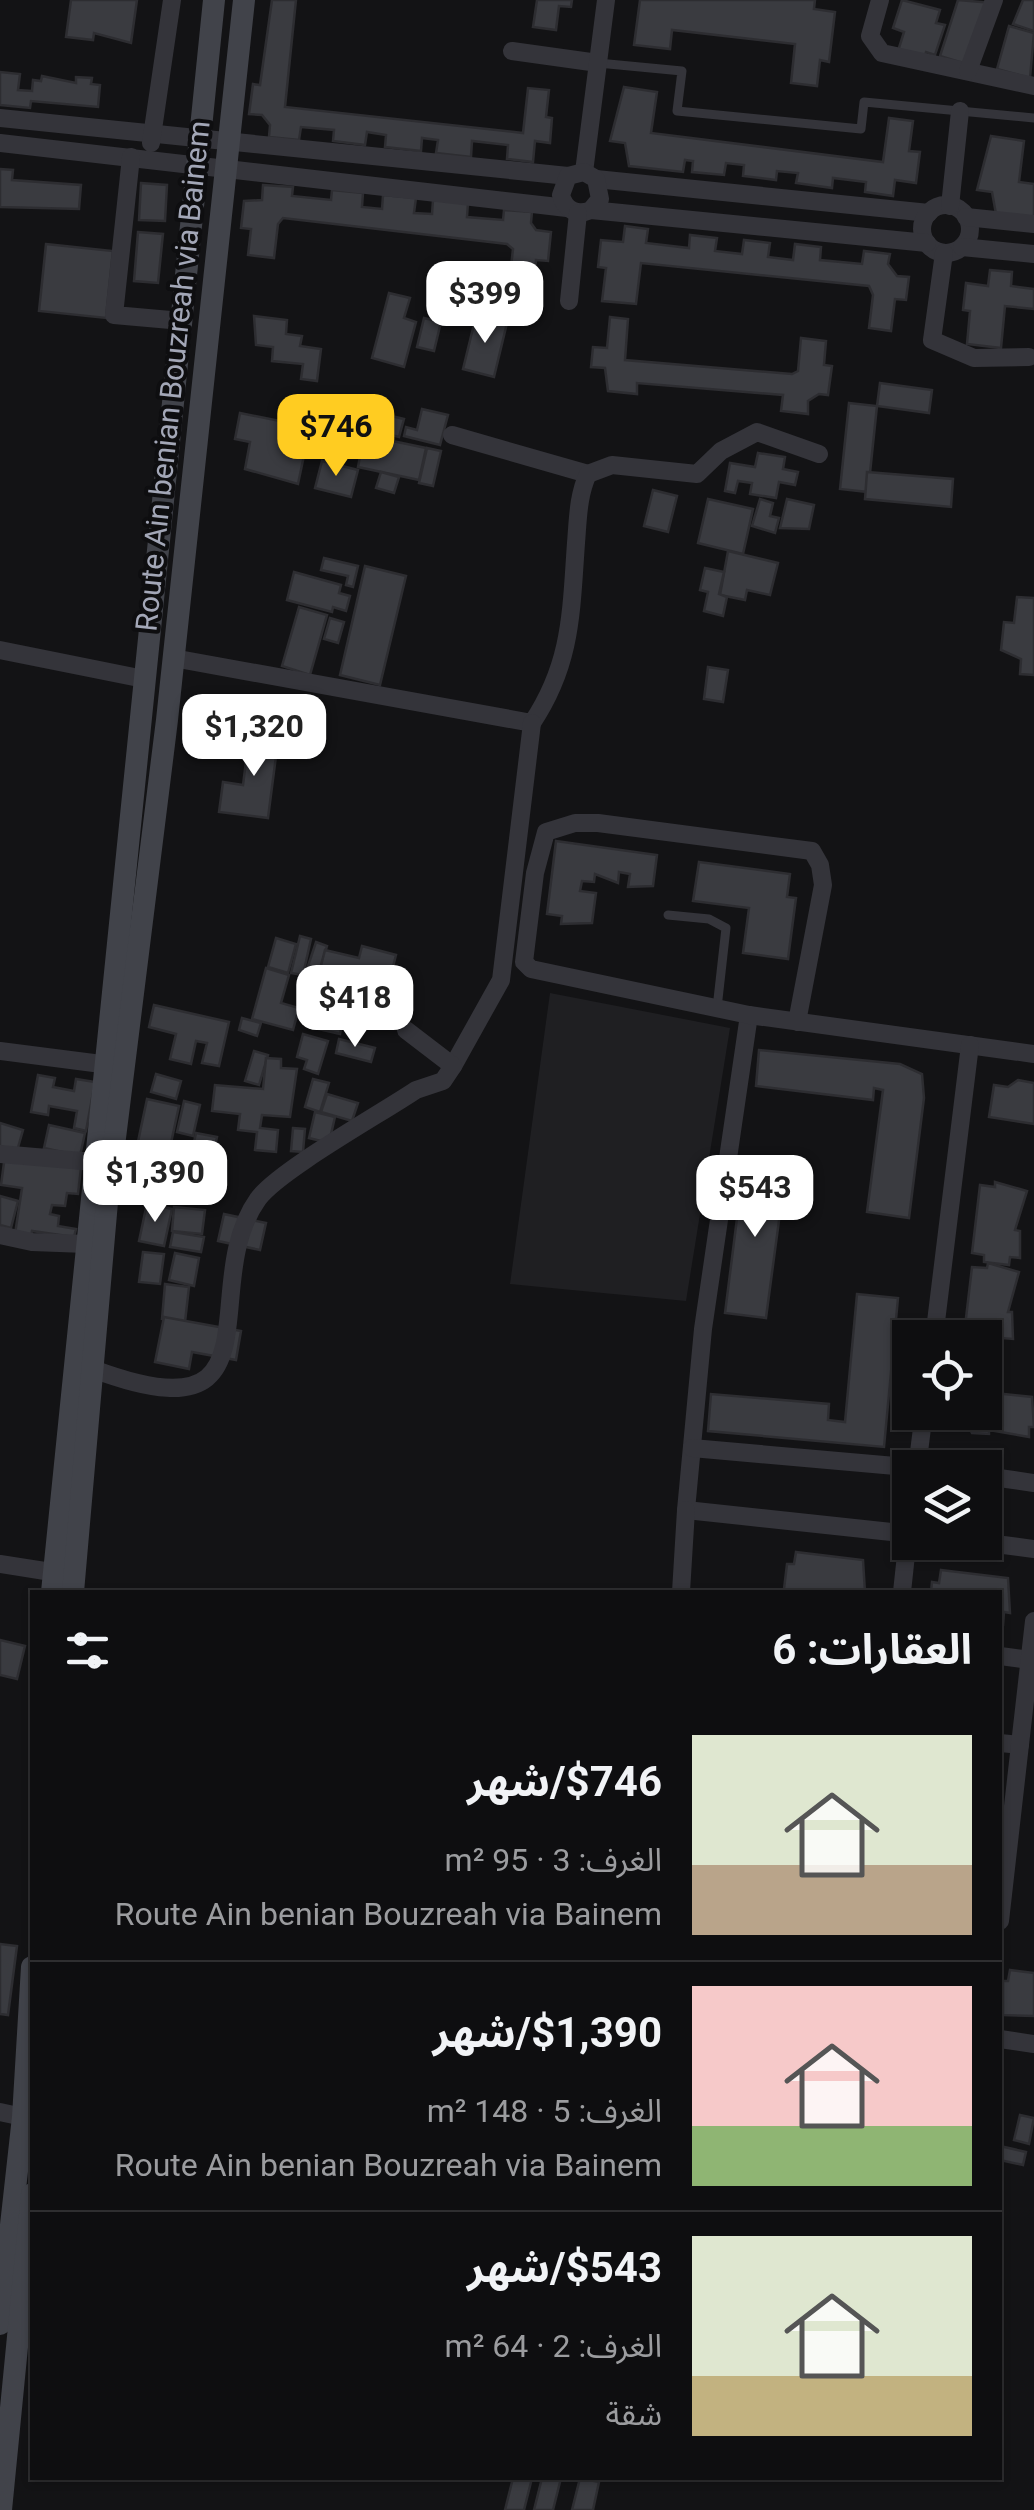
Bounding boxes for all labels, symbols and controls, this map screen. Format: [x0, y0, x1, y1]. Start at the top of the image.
street label: Route Ain benian Bouzreah via Bainem [128, 119, 217, 633]
pin: $399 [426, 261, 544, 346]
text: $399 [448, 274, 522, 312]
pin: $746 [277, 394, 395, 479]
text: $746 [299, 407, 373, 445]
pin: $1,320 [173, 694, 335, 779]
text: $1,320 [204, 707, 304, 745]
pin: $418 [296, 965, 414, 1050]
text: $418 [318, 978, 392, 1016]
pin: $1,390 [74, 1140, 236, 1225]
text: $1,390 [105, 1153, 205, 1191]
pin: $543 [696, 1155, 814, 1240]
text: $543 [718, 1168, 792, 1206]
map controls [892, 1320, 1002, 1560]
button: locate [892, 1320, 1002, 1430]
button: layers [892, 1450, 1002, 1560]
icon: filters [60, 1623, 115, 1678]
text: العقارات: 6 [772, 1625, 972, 1674]
text: $746/شهر [467, 1757, 662, 1806]
icon: home [772, 1775, 892, 1895]
text: الغرف: 3 · 95 m² [445, 1841, 662, 1879]
text: Route Ain benian Bouzreah via Bainem [115, 1895, 662, 1933]
text: $1,390/شهر [433, 2008, 662, 2057]
icon: home [772, 2026, 892, 2146]
text: الغرف: 5 · 148 m² [427, 2092, 662, 2130]
text: Route Ain benian Bouzreah via Bainem [115, 2146, 662, 2184]
text: $543/شهر [467, 2243, 662, 2292]
icon: home [772, 2276, 892, 2396]
text: الغرف: 2 · 64 m² [445, 2327, 662, 2365]
text: شقة [606, 2395, 662, 2433]

